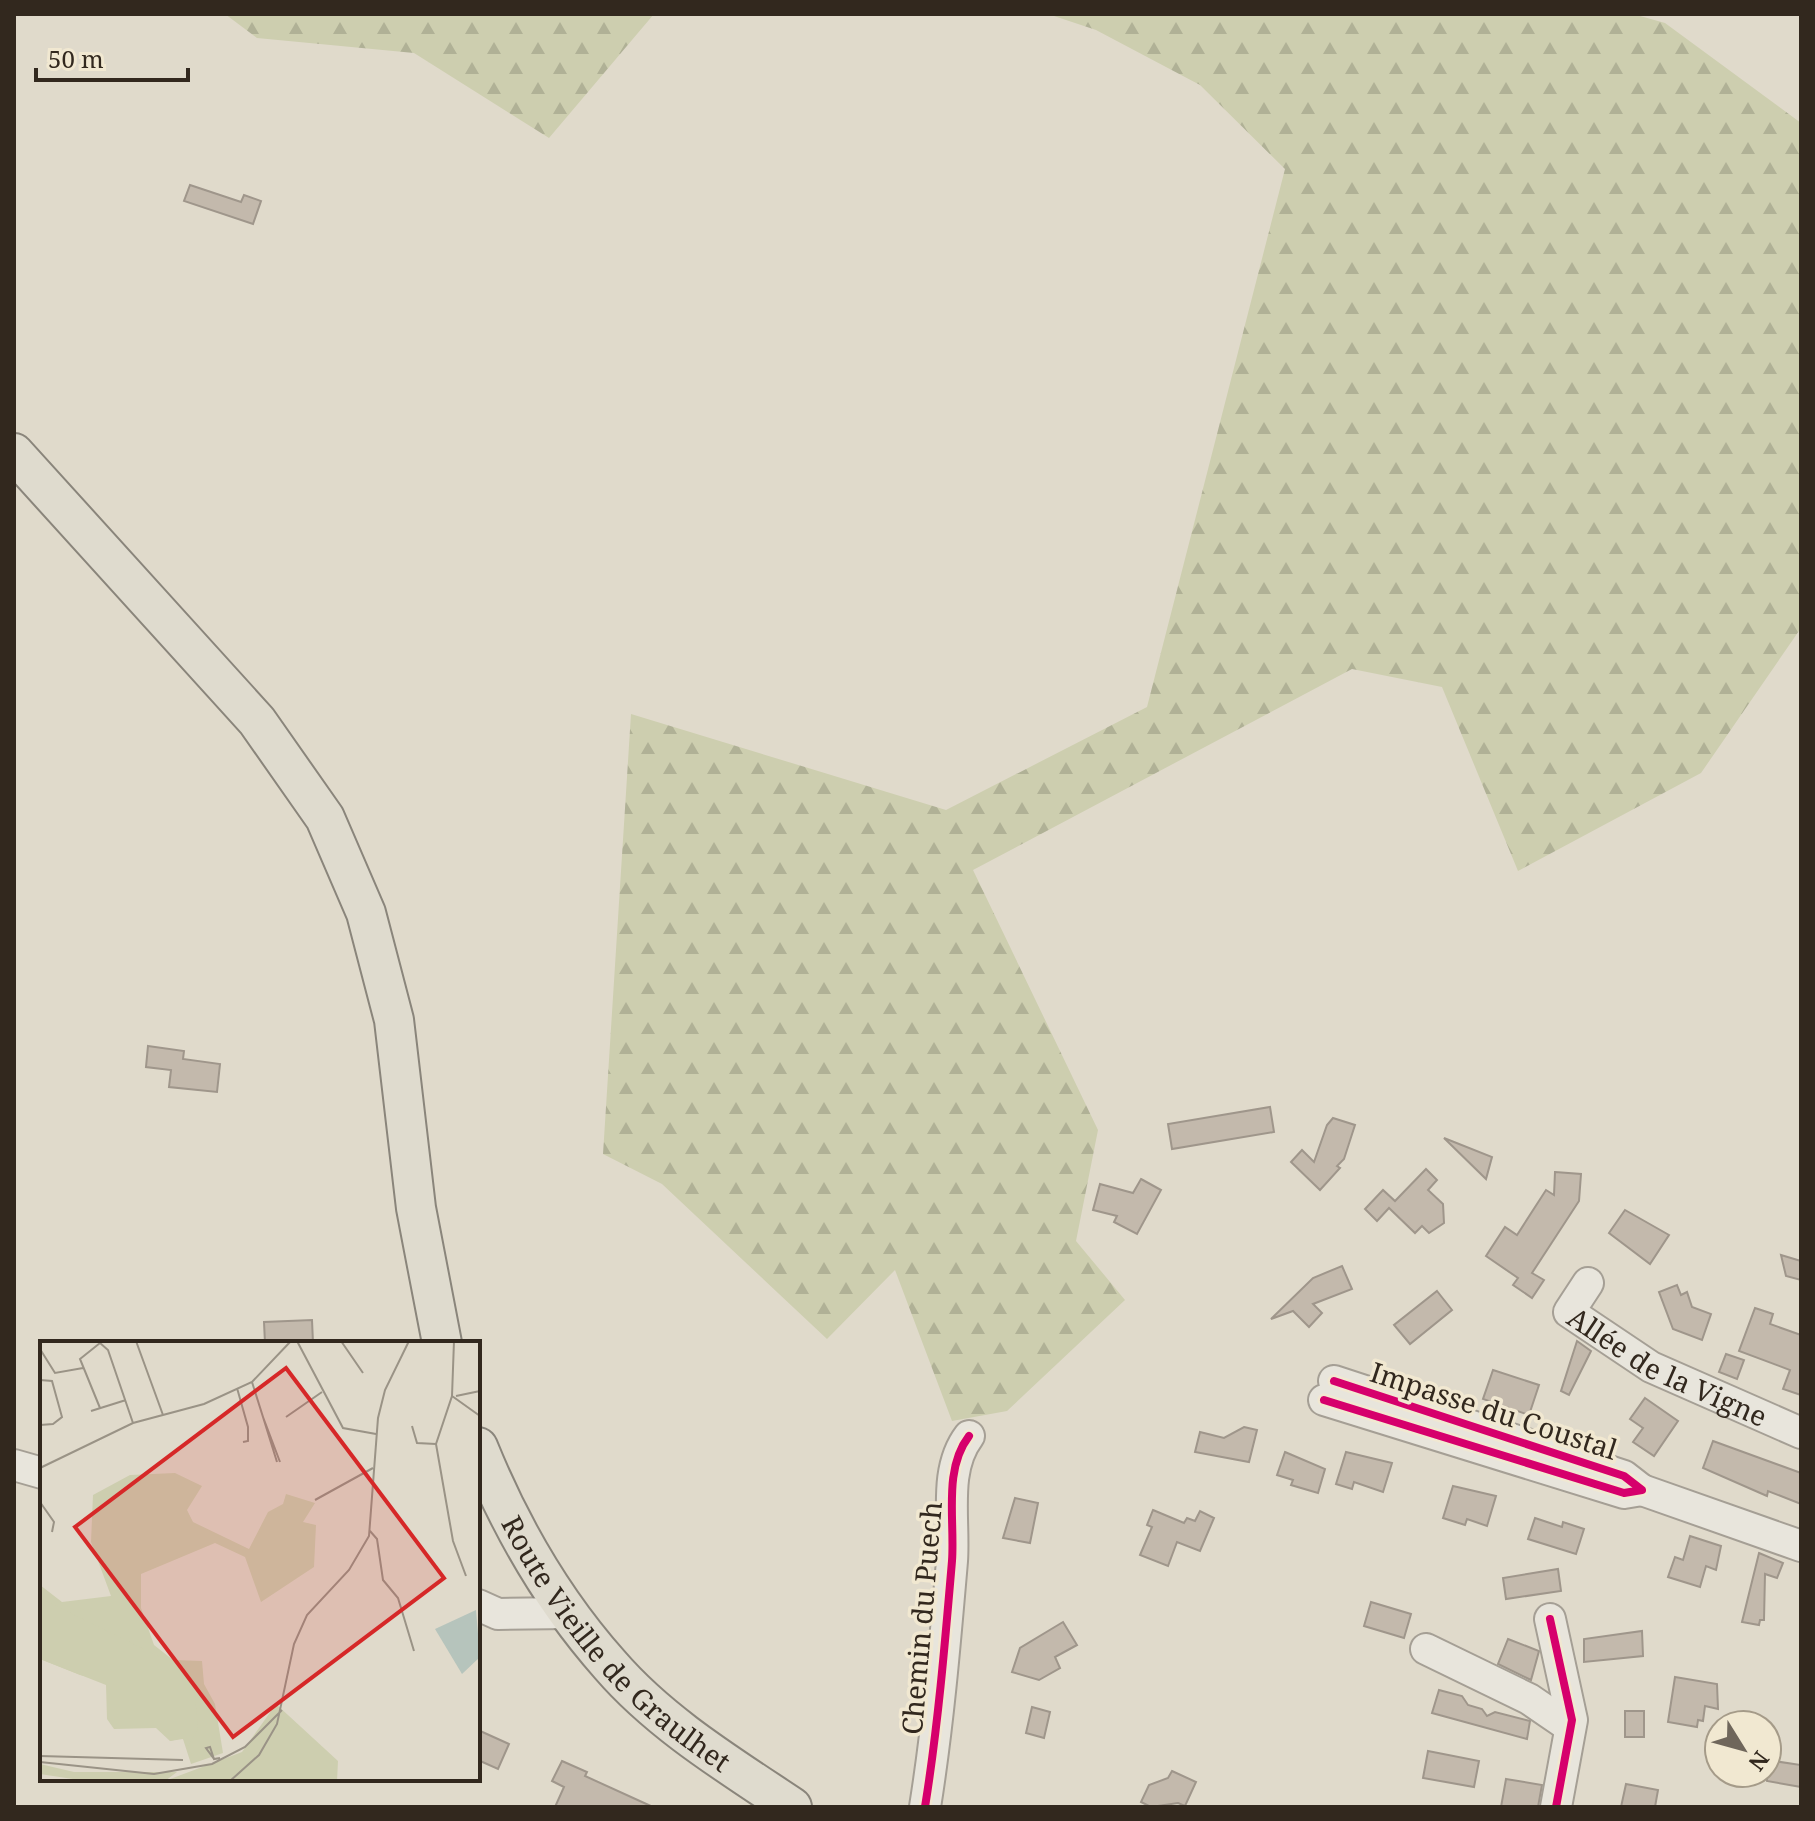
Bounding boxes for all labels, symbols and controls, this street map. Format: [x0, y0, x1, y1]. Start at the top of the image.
scale bar [36, 32, 188, 82]
text: 50 m [48, 42, 104, 75]
street label: Allée de la Vigne [1561, 1298, 1773, 1435]
inset map [40, 1341, 480, 1781]
street label: Impasse du Coustal [1366, 1352, 1623, 1468]
street label: Chemin du Puech [892, 1500, 950, 1736]
street label: Route Vieille de Graulhet [493, 1509, 739, 1780]
north arrow [1703, 1709, 1783, 1789]
text: N [1743, 1746, 1777, 1778]

